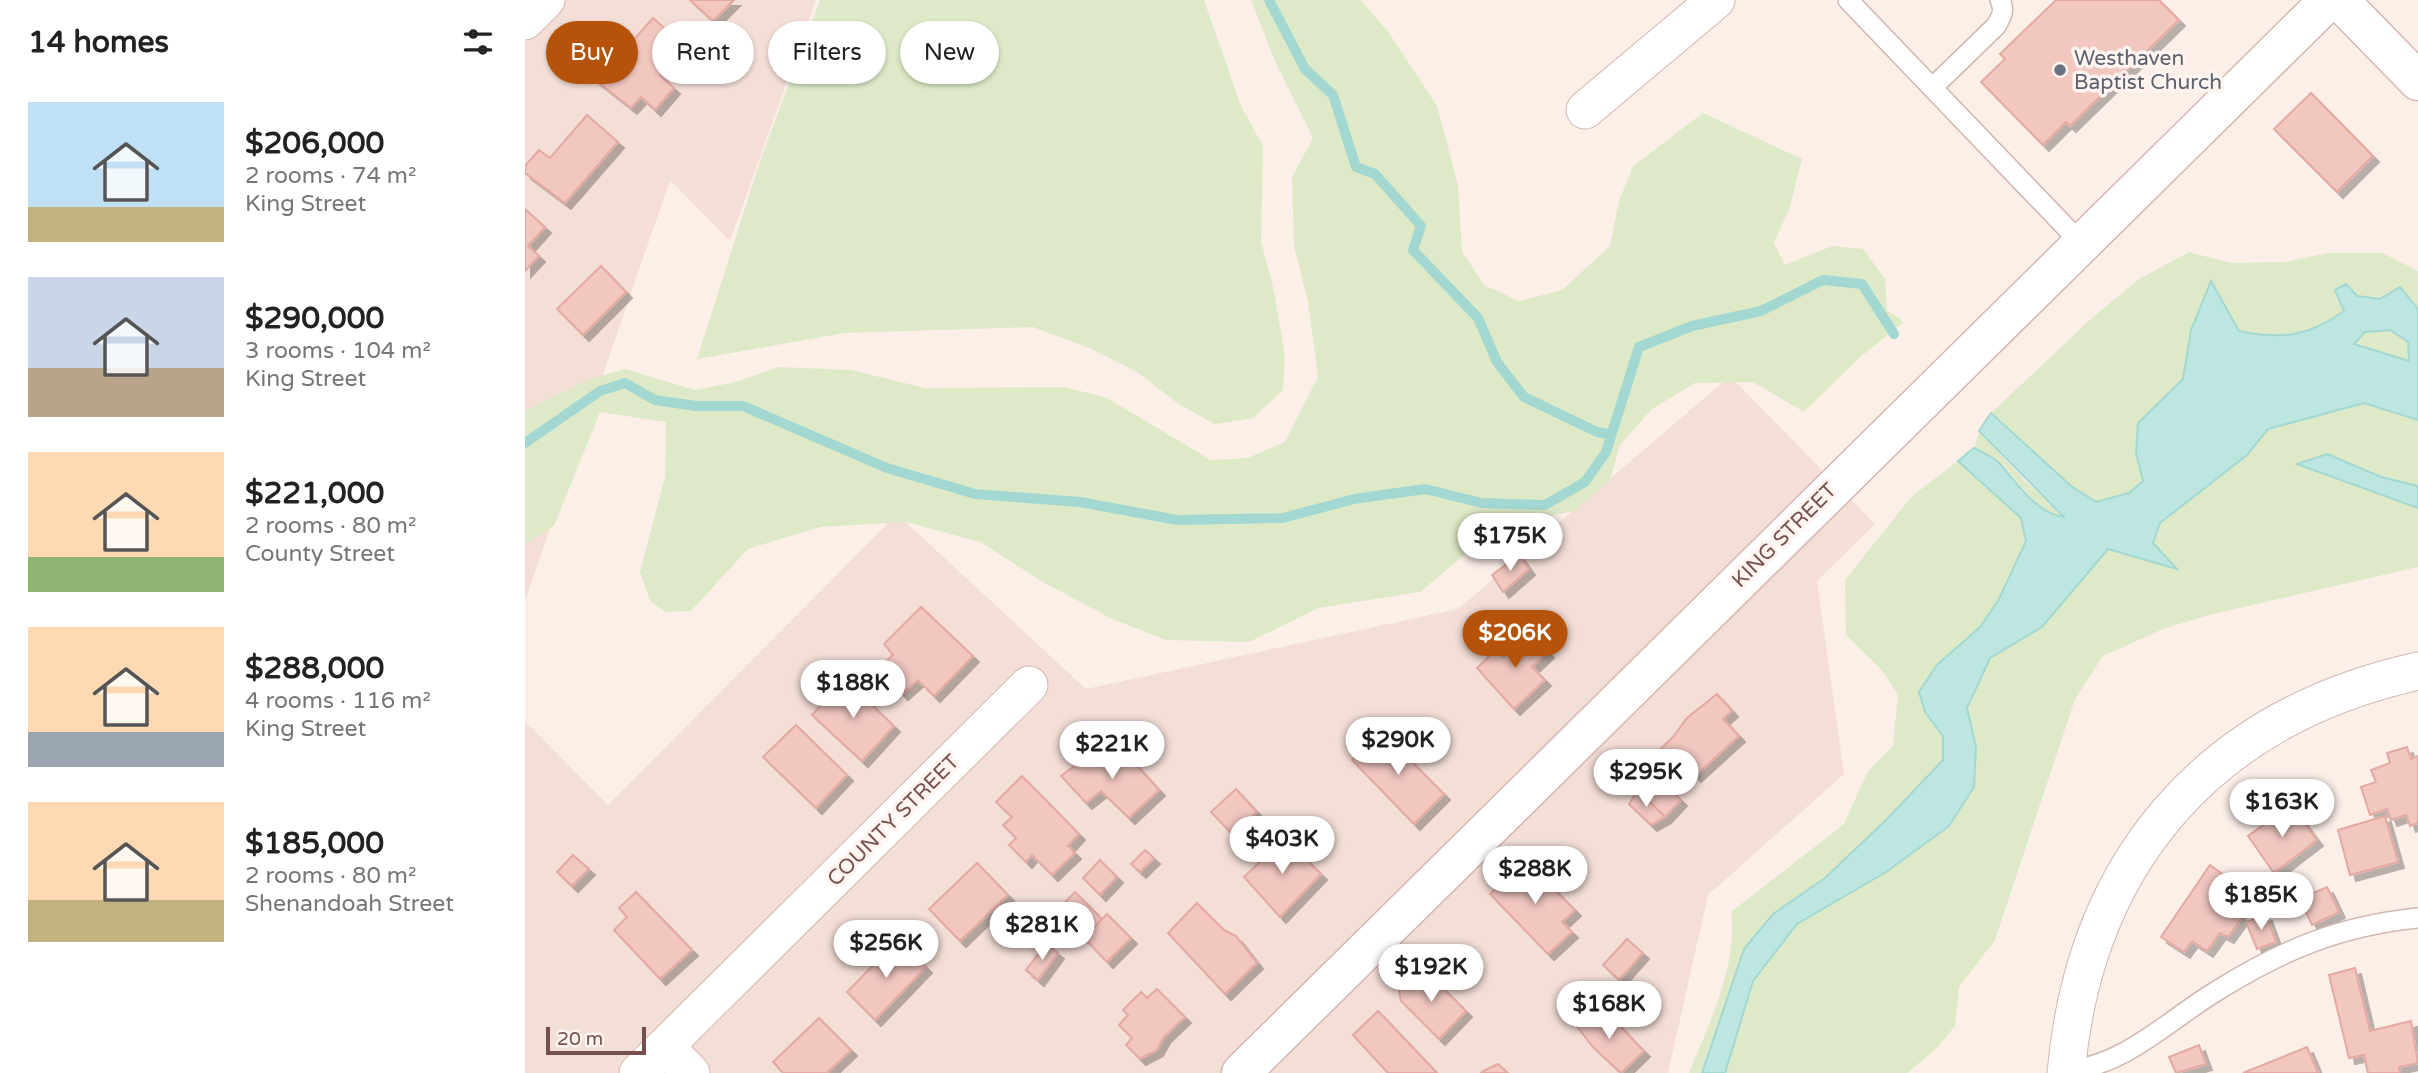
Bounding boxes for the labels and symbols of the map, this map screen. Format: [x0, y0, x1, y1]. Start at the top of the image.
place label: Westhaven Baptist Church [2074, 46, 2222, 95]
marker: Westhaven Baptist Church [2052, 62, 2068, 78]
street label: KING STREET [1727, 478, 1842, 593]
pin: $175K [1461, 514, 1559, 573]
pin: $206K [1466, 610, 1564, 670]
pin: $188K [804, 660, 902, 720]
pin: $290K [1349, 718, 1447, 777]
pin: $221K [1063, 722, 1161, 781]
street label: COUNTY STREET [822, 749, 965, 891]
pin: $295K [1597, 750, 1695, 809]
pin: $163K [2233, 780, 2331, 839]
pin: $403K [1233, 816, 1331, 876]
pin: $288K [1486, 846, 1584, 906]
pin: $185K [2212, 872, 2310, 932]
pin: $281K [993, 902, 1091, 962]
pin: $256K [837, 920, 935, 980]
pin: $192K [1382, 944, 1480, 1004]
pin: $168K [1560, 982, 1658, 1041]
scale bar [546, 1024, 646, 1056]

